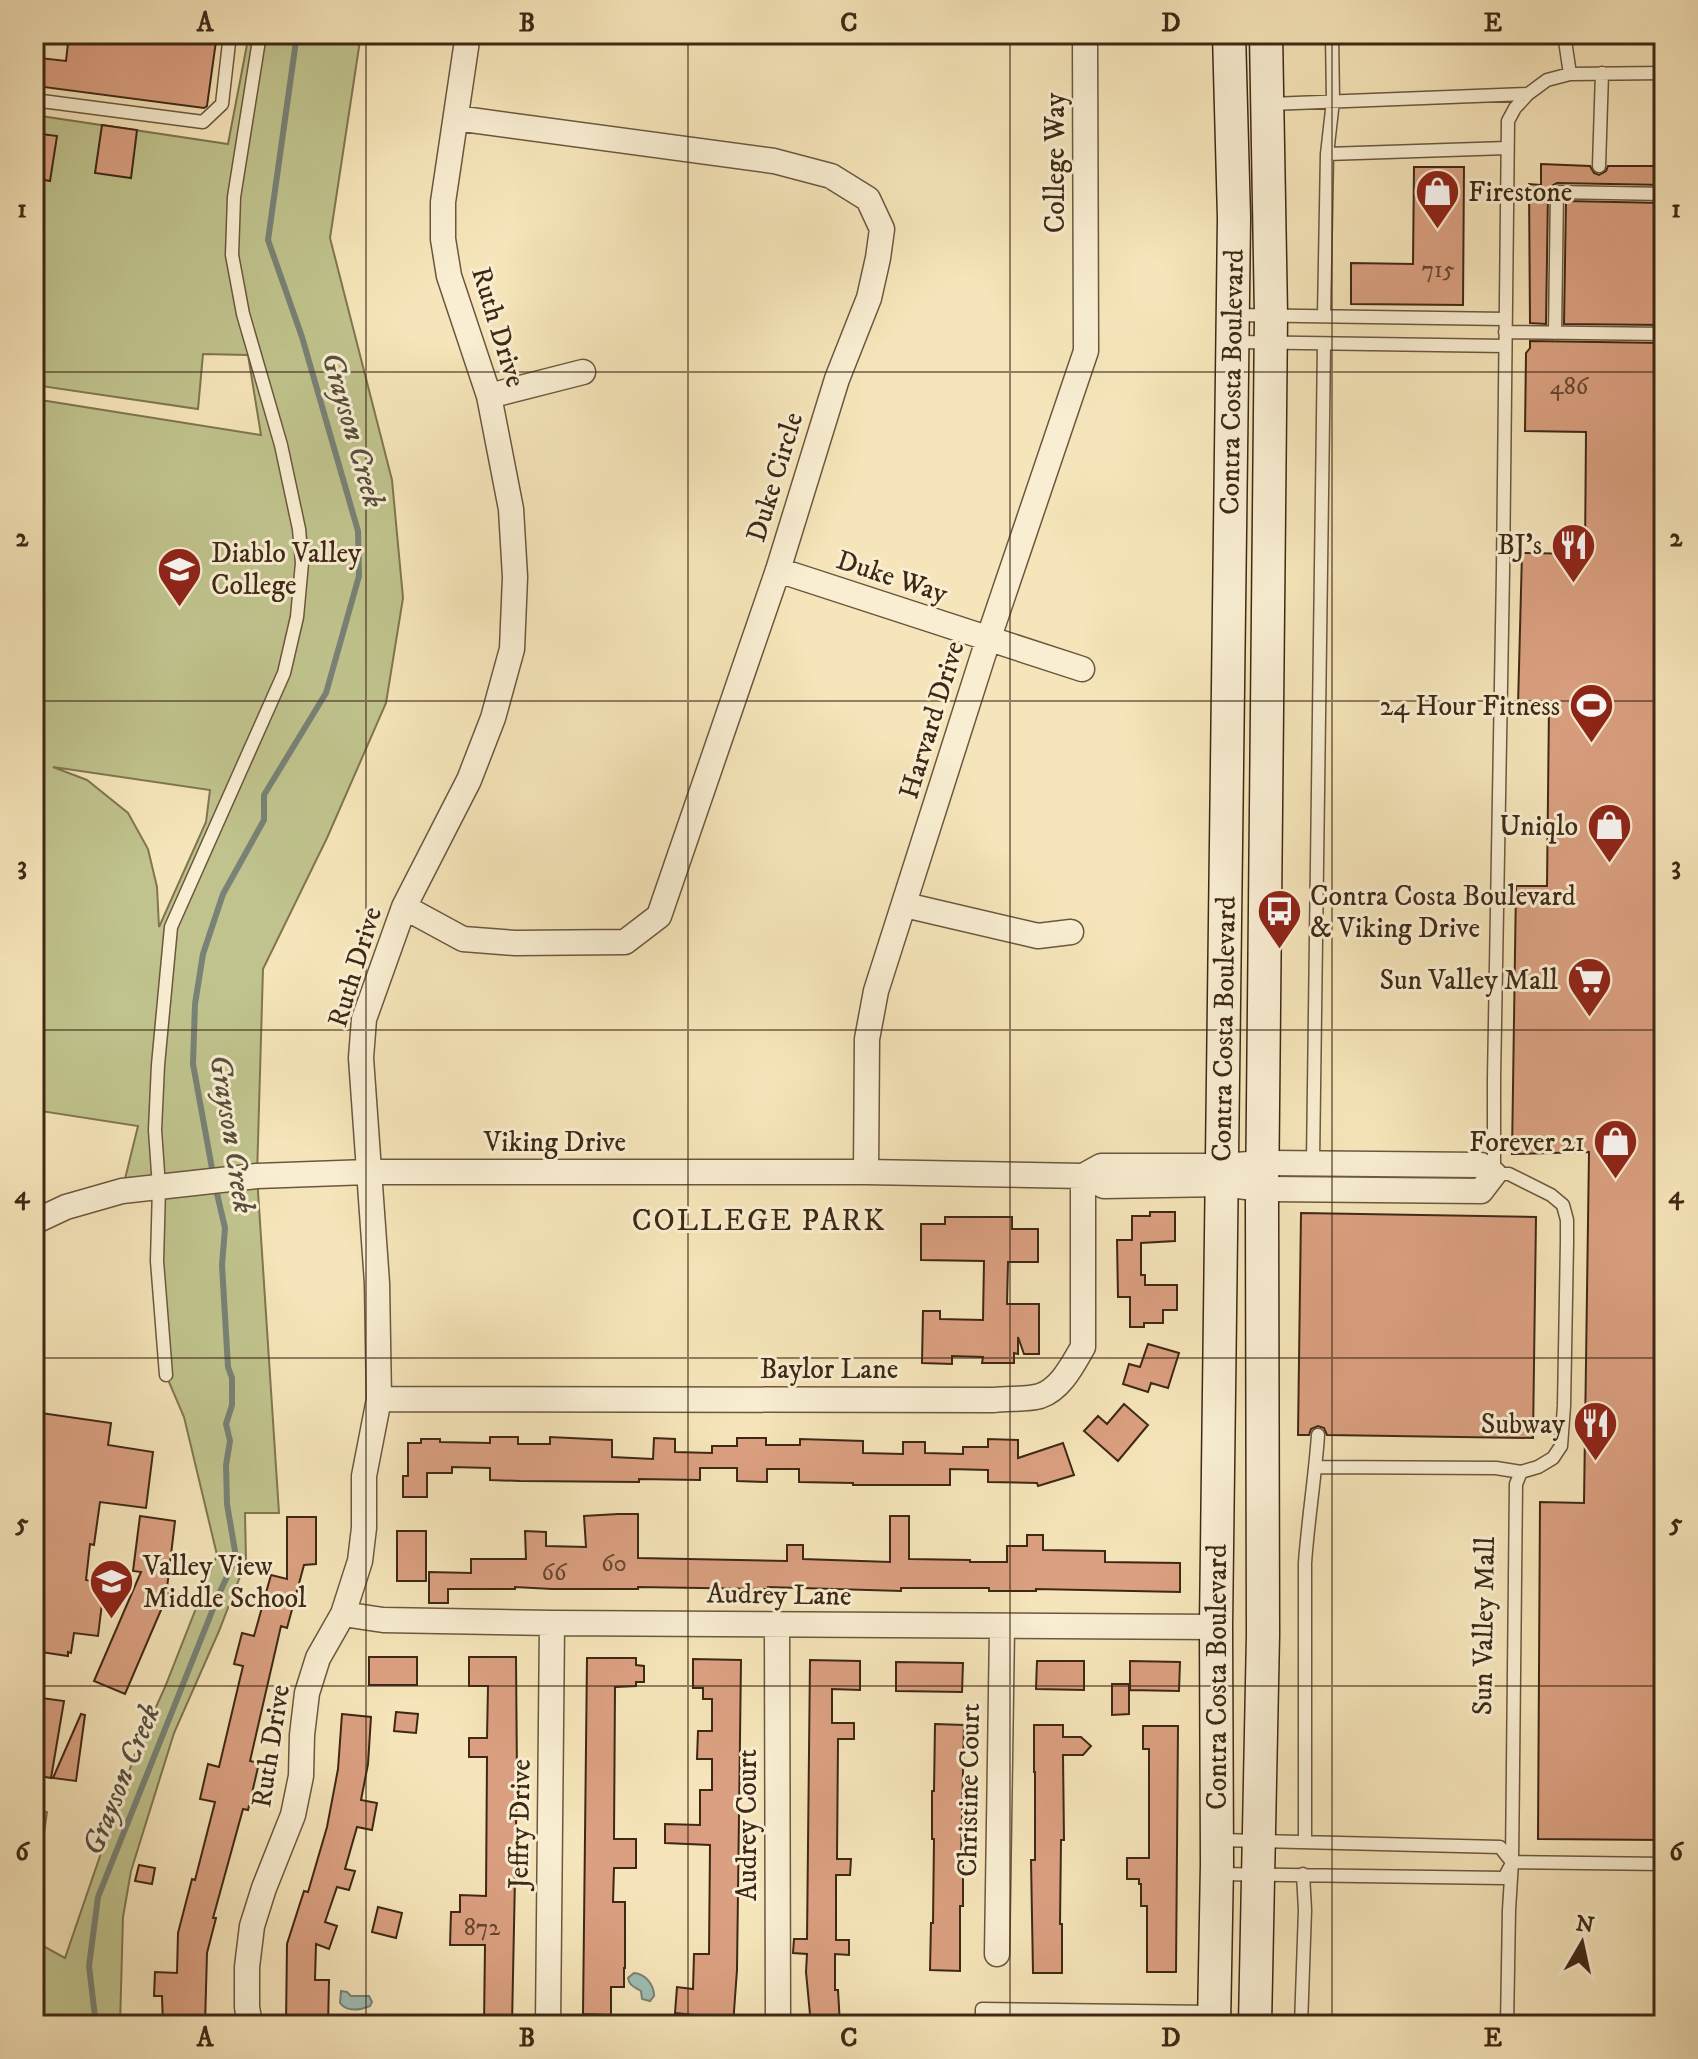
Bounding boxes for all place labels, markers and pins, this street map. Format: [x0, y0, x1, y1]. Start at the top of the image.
shop icon: Firestone [1413, 168, 1461, 231]
place label: Firestone [1468, 175, 1572, 210]
restaurant icon: BJ's [1549, 521, 1597, 584]
place label: BJ's [1497, 528, 1542, 563]
place label: Diablo Valley College [211, 536, 362, 603]
school or university icon: Diablo Valley College [156, 545, 204, 608]
sports icon: 24 Hour Fitness [1567, 682, 1615, 745]
place label: 24 Hour Fitness [1379, 689, 1560, 724]
shop icon: Uniqlo [1585, 802, 1633, 865]
place label: Uniqlo [1499, 809, 1578, 844]
place label: Contra Costa Boulevard & Viking Drive [1310, 879, 1576, 946]
bus stop icon: Contra Costa Boulevard & Viking Drive [1255, 888, 1303, 951]
supermarket icon: Sun Valley Mall [1565, 956, 1613, 1019]
place label: Sun Valley Mall [1379, 963, 1559, 998]
shop icon: Forever 21 [1592, 1118, 1640, 1181]
place label: Forever 21 [1469, 1125, 1585, 1160]
restaurant icon: Subway [1572, 1400, 1620, 1463]
place label: Subway [1481, 1407, 1566, 1442]
place label: Valley View Middle School [142, 1549, 307, 1616]
school or university icon: Valley View Middle School [88, 1558, 136, 1621]

